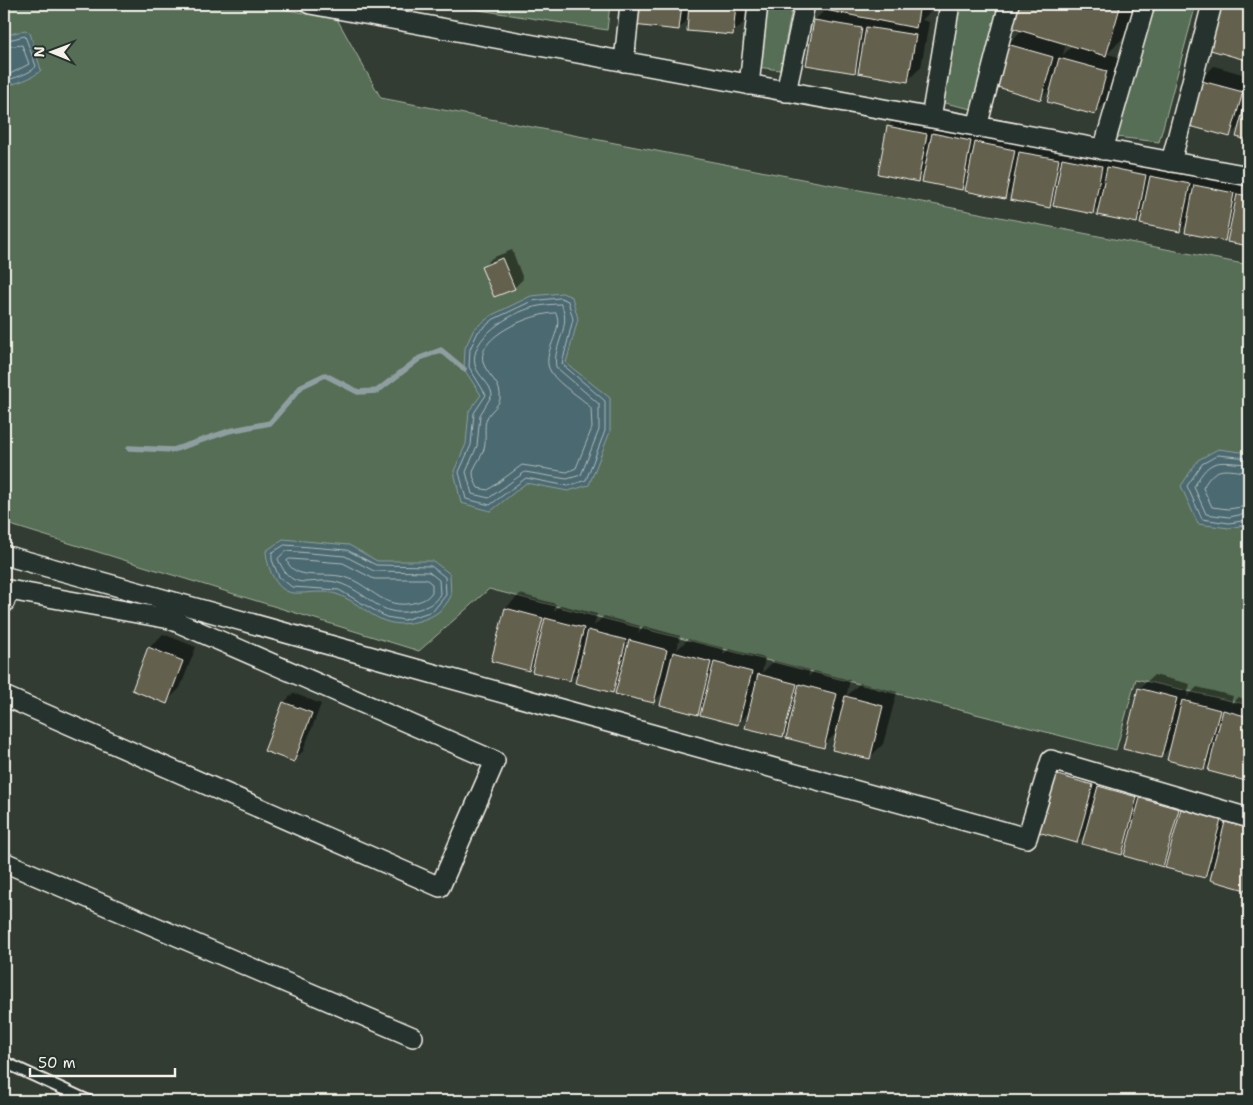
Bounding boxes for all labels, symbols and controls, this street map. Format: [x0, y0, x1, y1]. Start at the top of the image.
north arrow [28, 28, 78, 78]
text: N [30, 46, 48, 57]
scale bar [30, 1045, 175, 1077]
text: 50 m [38, 1053, 76, 1073]

